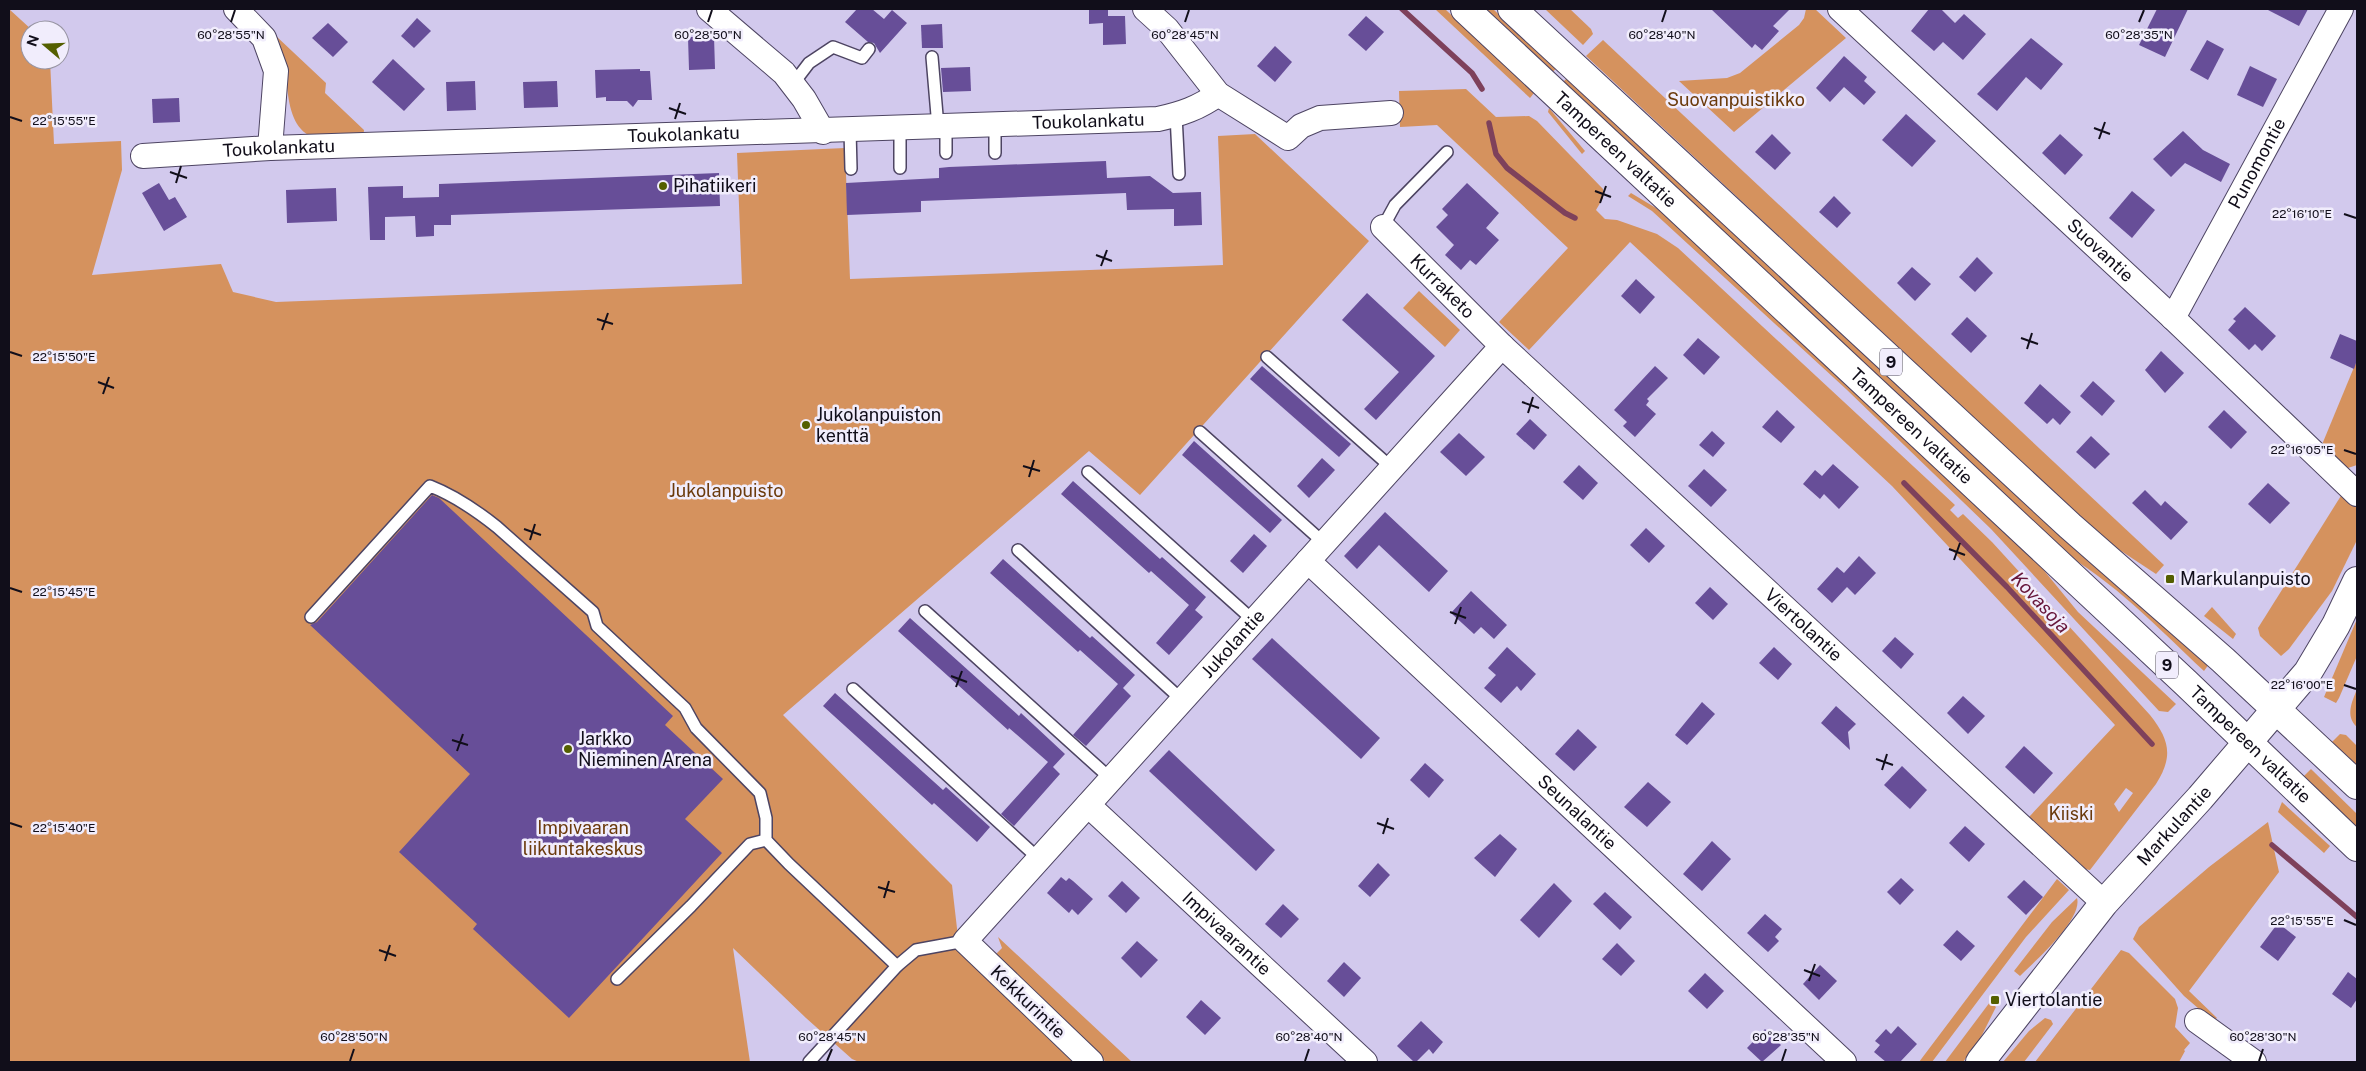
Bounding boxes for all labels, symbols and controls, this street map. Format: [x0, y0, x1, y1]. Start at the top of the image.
north arrow [20, 20, 70, 70]
text: 60°28'55"N [197, 28, 265, 42]
text: 60°28'50"N [674, 28, 742, 42]
text: 60°28'45"N [1151, 28, 1219, 42]
text: 60°28'40"N [1628, 28, 1696, 42]
text: 60°28'35"N [2105, 28, 2173, 42]
text: N [23, 33, 42, 49]
street label: Tampereen valtatie [1550, 87, 1681, 212]
park label: Suovanpuistikko [1667, 89, 1805, 110]
street label: Toukolankatu [1032, 108, 1145, 133]
text: 22°15'55"E [32, 114, 96, 128]
street label: Punomontie [2224, 114, 2290, 212]
street label: Toukolankatu [627, 122, 740, 146]
street label: Toukolankatu [222, 135, 335, 161]
place label: Pihatiikeri [673, 175, 756, 196]
marker: Pihatiikeri [657, 180, 669, 192]
text: 22°16'10"E [2272, 207, 2332, 221]
street label: Suovantie [2063, 214, 2138, 286]
street label: Kurraketo [1406, 249, 1479, 323]
road number: 9 [1880, 348, 1902, 376]
text: 22°15'50"E [33, 350, 96, 364]
street label: Tampereen valtatie [1846, 364, 1977, 488]
place label: Jukolanpuiston kenttä [816, 404, 941, 446]
marker: Jukolanpuiston kenttä [800, 419, 812, 431]
text: 22°16'05"E [2271, 443, 2333, 457]
park label: Jukolanpuisto [669, 480, 783, 501]
water label: Kovasoja [2007, 567, 2075, 637]
place label: Markulanpuisto [2180, 568, 2311, 589]
marker: Markulanpuisto [2164, 573, 2176, 585]
street label: Viertolantie [1761, 584, 1847, 665]
text: 22°15'45"E [32, 585, 96, 599]
street label: Jukolantie [1197, 605, 1269, 682]
road number: 9 [2156, 652, 2178, 678]
text: 22°16'00"E [2271, 678, 2333, 692]
street label: Tampereen valtatie [2186, 681, 2316, 807]
place label: Jarkko Nieminen Arena [578, 728, 712, 770]
marker: Jarkko Nieminen Arena [562, 743, 574, 755]
street label: Seunalantie [1533, 770, 1621, 854]
street label: Markulantie [2132, 781, 2216, 870]
park label: Kiiski [2049, 803, 2093, 824]
park label: Impivaaran liikuntakeskus [523, 817, 643, 859]
text: 22°15'40"E [33, 821, 95, 835]
street label: Impivaarantie [1178, 887, 1275, 979]
text: 22°15'55"E [2270, 914, 2334, 928]
street label: Kekkurintie [987, 961, 1070, 1042]
place label: Viertolantie [2005, 989, 2102, 1010]
marker: Viertolantie [1989, 994, 2001, 1006]
text: 60°28'50"N [320, 1030, 388, 1044]
text: 60°28'45"N [798, 1030, 866, 1044]
text: 60°28'40"N [1275, 1030, 1343, 1044]
text: 60°28'35"N [1752, 1030, 1820, 1044]
text: 60°28'30"N [2229, 1030, 2297, 1044]

